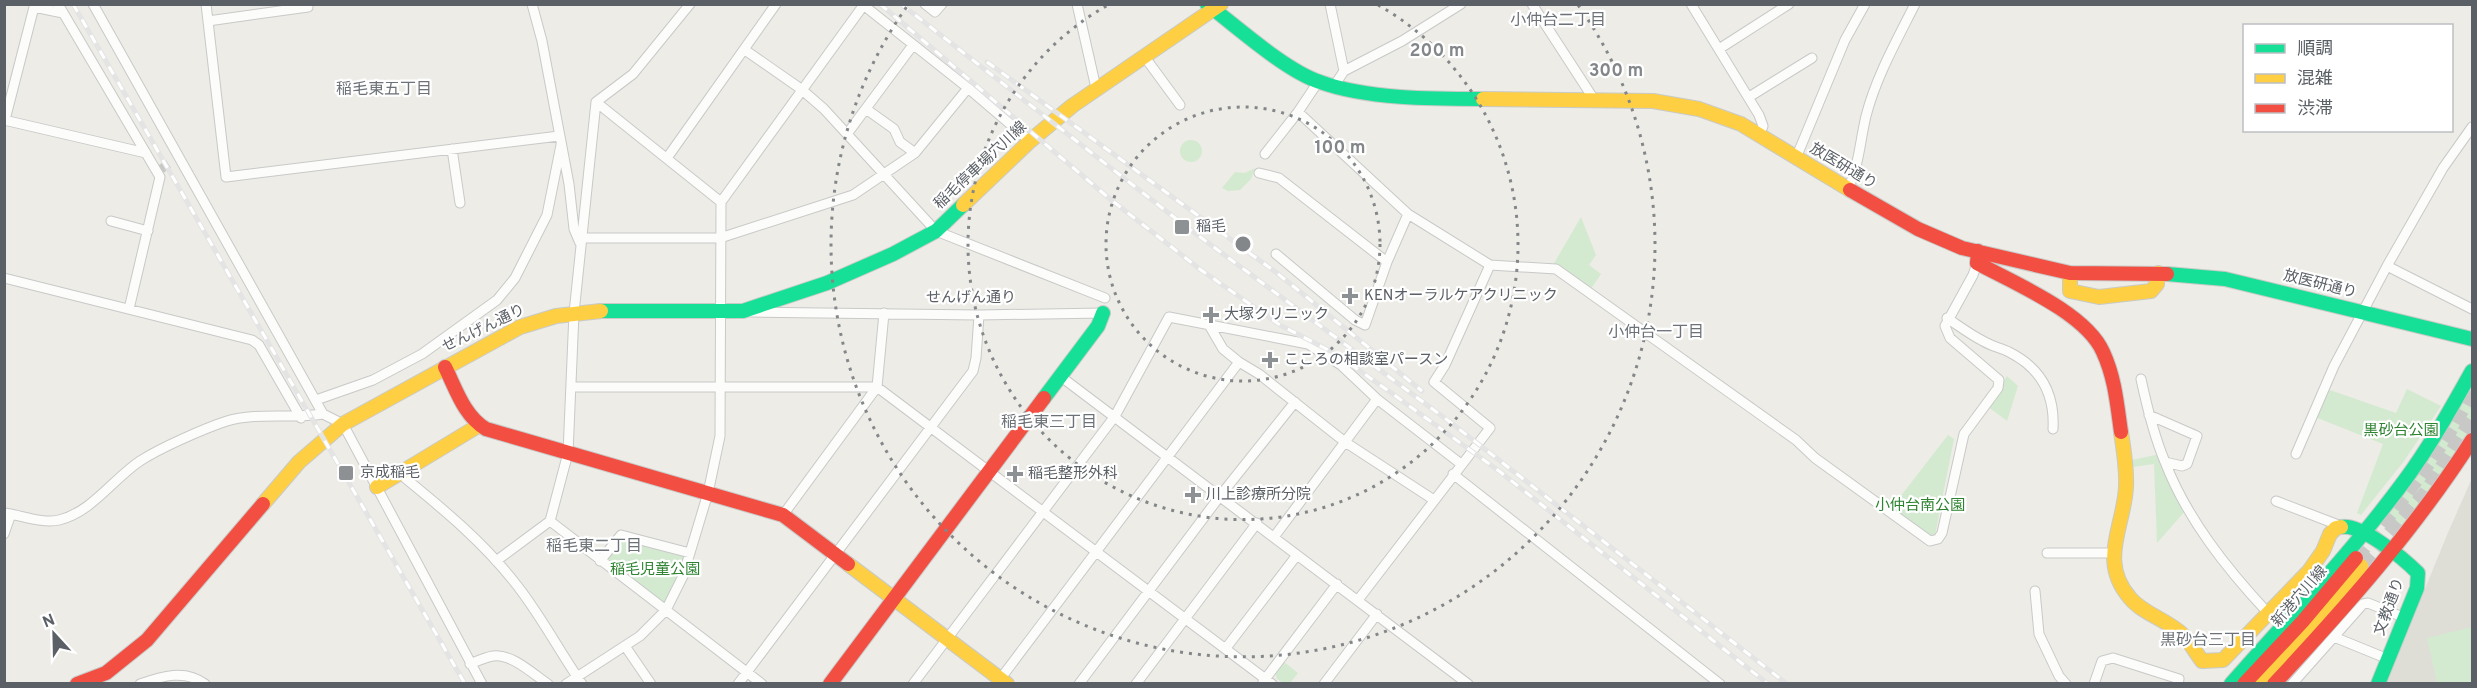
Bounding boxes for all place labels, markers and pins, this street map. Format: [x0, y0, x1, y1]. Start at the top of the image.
marker: 稲毛 [1173, 218, 1191, 236]
place label: 稲毛 [1196, 218, 1226, 237]
centre of rings [1233, 234, 1253, 254]
marker: KENオーラルケアクリニック [1341, 287, 1359, 305]
place label: KENオーラルケアクリニック [1364, 287, 1558, 306]
marker: 大塚クリニック [1202, 306, 1220, 324]
place label: 大塚クリニック [1224, 306, 1329, 325]
marker: こころの相談室パースン [1261, 351, 1279, 369]
place label: こころの相談室パースン [1284, 351, 1448, 370]
marker: 京成稲毛 [337, 464, 355, 482]
place label: 京成稲毛 [360, 464, 420, 483]
marker: 稲毛整形外科 [1006, 465, 1024, 483]
place label: 稲毛整形外科 [1028, 465, 1118, 484]
marker: 川上診療所分院 [1184, 486, 1202, 504]
place label: 川上診療所分院 [1206, 486, 1311, 505]

